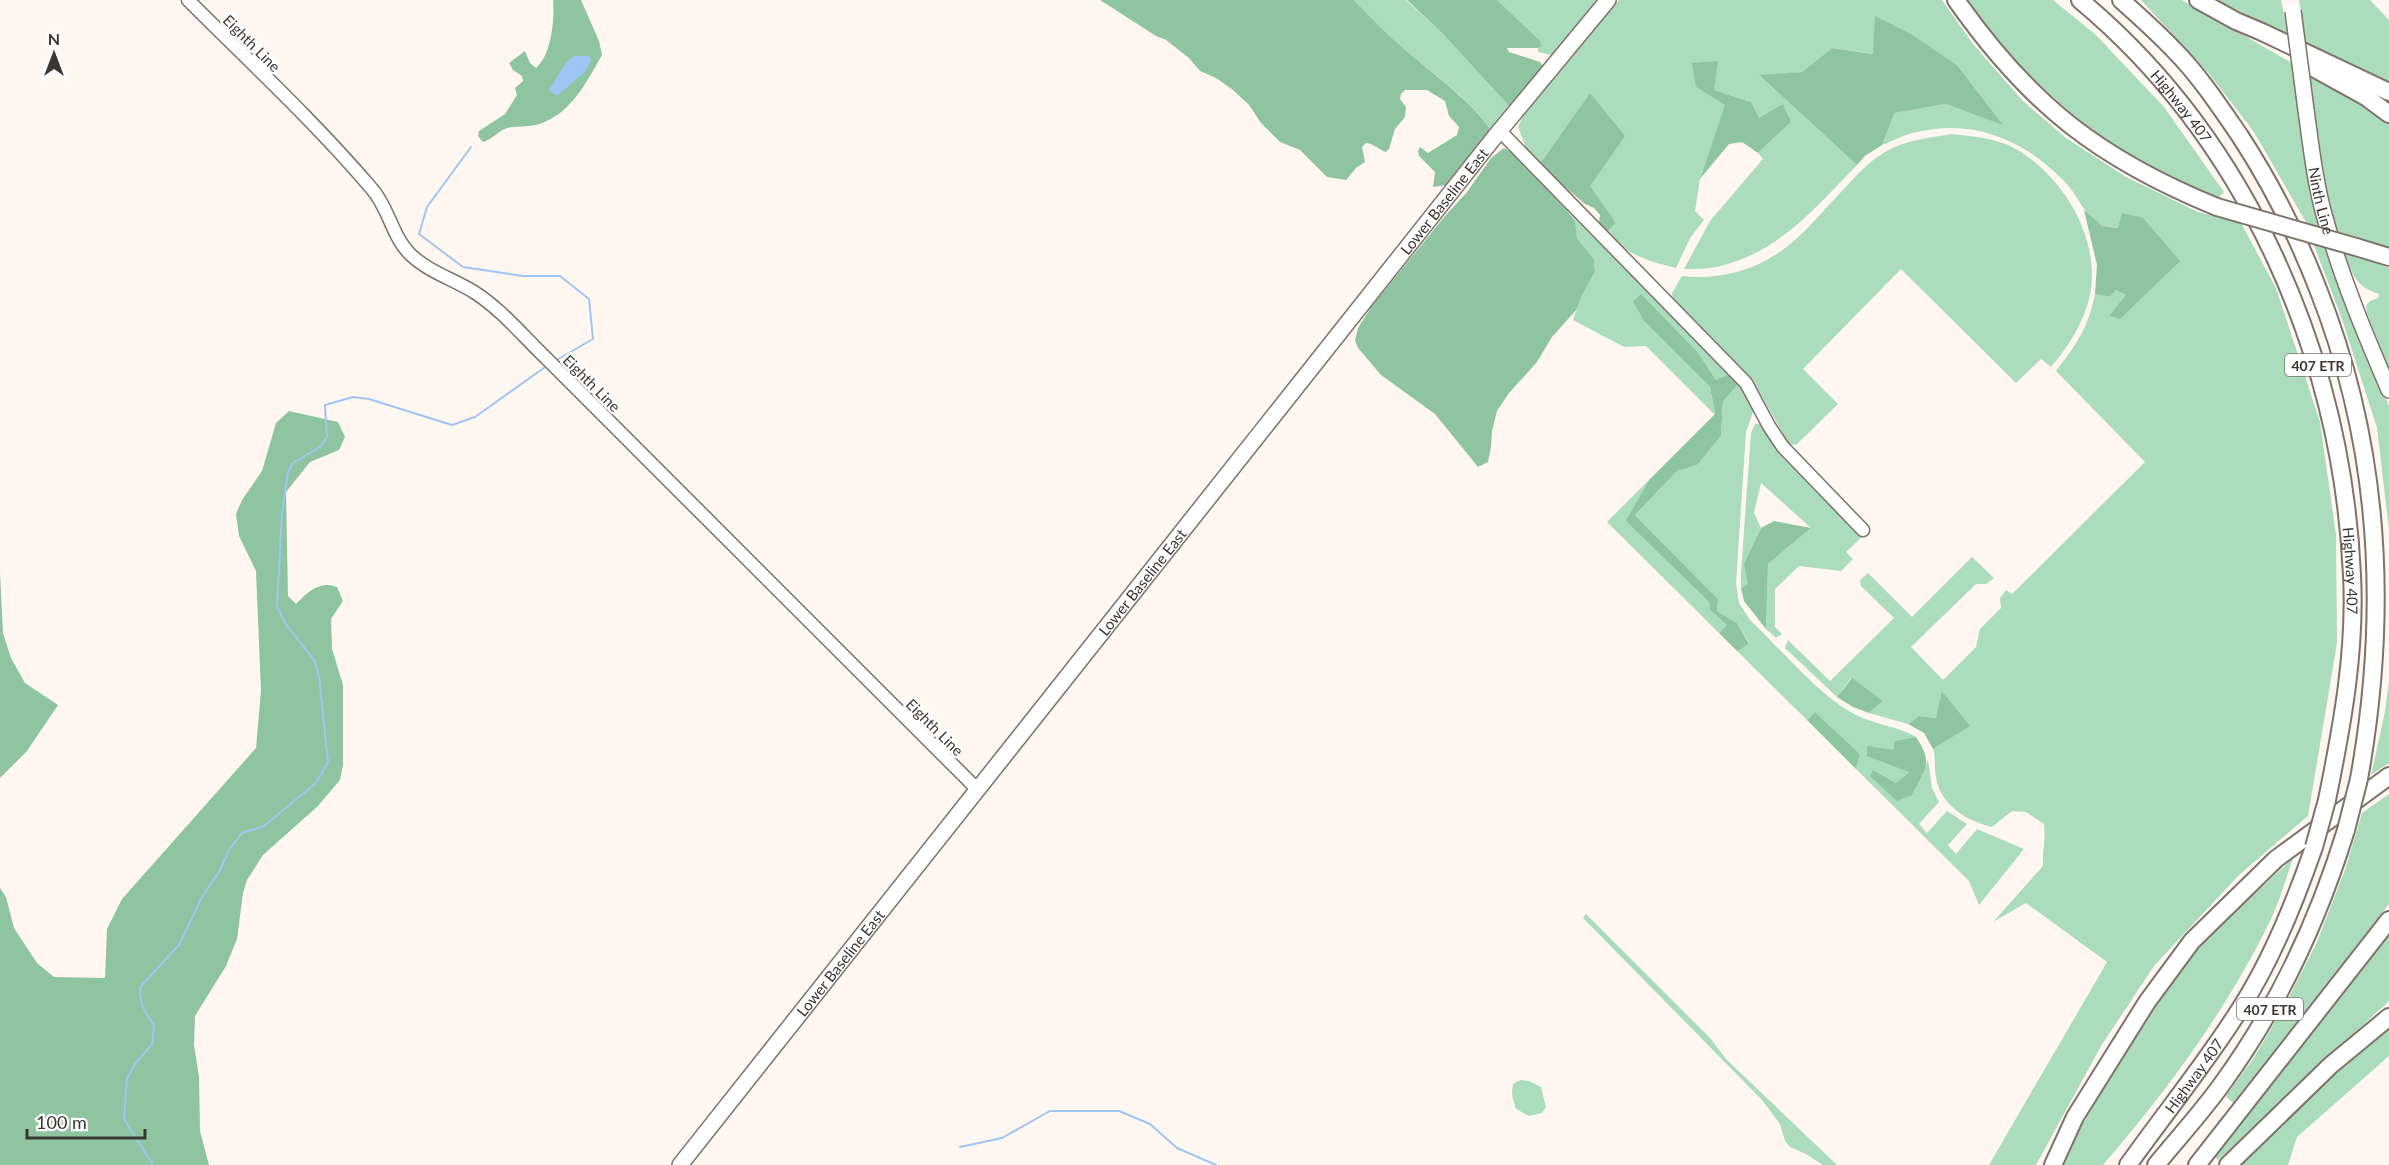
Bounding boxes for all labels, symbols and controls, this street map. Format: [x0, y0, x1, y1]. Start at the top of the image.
street label: Eighth Line [220, 11, 284, 75]
north arrow [24, 24, 84, 84]
text: N [48, 29, 60, 48]
street label: Highway 407 [2147, 66, 2216, 146]
street label: Lower Baseline East [1396, 144, 1492, 258]
street label: Ninth Line [2305, 166, 2338, 236]
street label: Eighth Line [560, 351, 624, 415]
road number: 407 ETR [2285, 354, 2351, 376]
street label: Lower Baseline East [1094, 525, 1190, 639]
street label: Highway 407 [2340, 526, 2362, 615]
street label: Eighth Line [903, 695, 967, 759]
street label: Lower Baseline East [793, 905, 888, 1020]
road number: 407 ETR [2237, 998, 2303, 1020]
street label: Highway 407 [2161, 1035, 2227, 1116]
scale bar [27, 1102, 146, 1140]
text: 100 m [36, 1111, 87, 1133]

